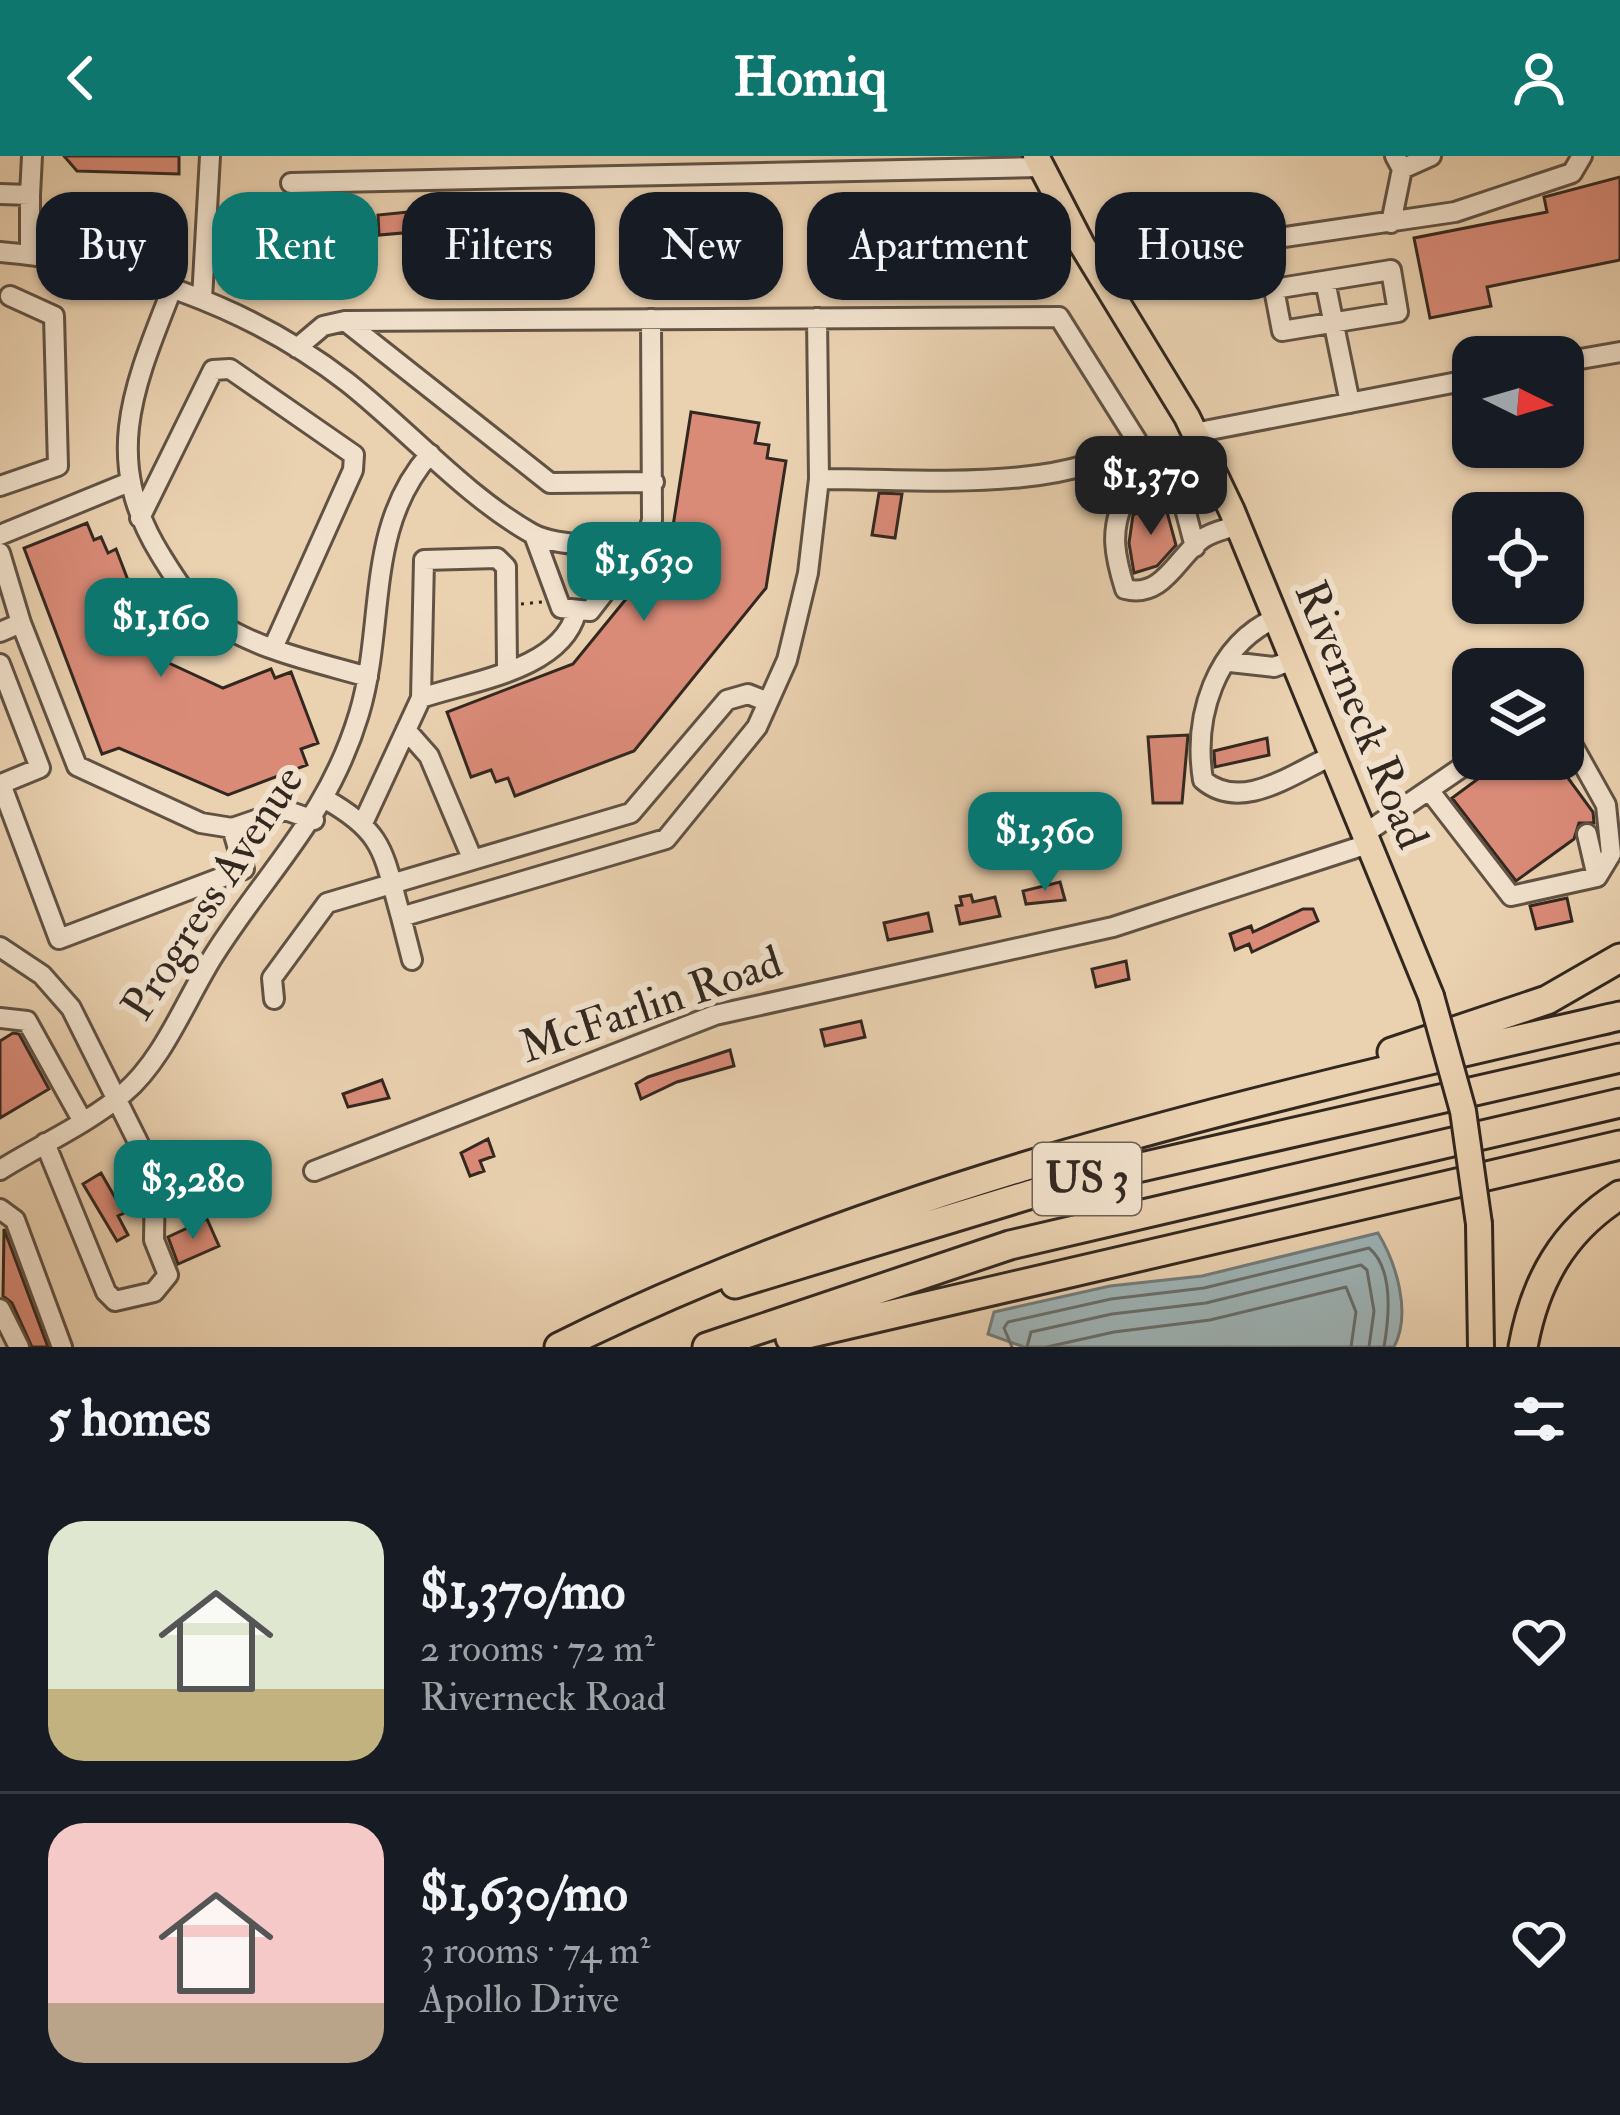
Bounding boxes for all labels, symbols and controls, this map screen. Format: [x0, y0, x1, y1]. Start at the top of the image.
text: Homiq [733, 44, 887, 112]
icon: back [48, 45, 114, 111]
icon: person [1506, 45, 1572, 111]
chip: Buy [36, 192, 188, 300]
chip: Rent [212, 192, 378, 300]
chip: Filters [402, 192, 595, 300]
chip: New [619, 192, 783, 300]
chip: Apartment [807, 192, 1071, 300]
chip: House [1095, 192, 1286, 300]
north arrow [1452, 336, 1584, 468]
map controls [1452, 336, 1584, 780]
pin: $1,370 [1053, 436, 1249, 538]
text: $1,370 [1102, 450, 1200, 499]
button: locate [1452, 492, 1584, 624]
pin: $1,630 [546, 522, 742, 624]
text: $1,630 [594, 536, 694, 585]
street label: Riverneck Road [1282, 573, 1440, 857]
pin: $1,160 [63, 578, 259, 680]
text: $1,160 [112, 592, 210, 641]
button: layers [1452, 648, 1584, 780]
street label: Progress Avenue [110, 755, 316, 1031]
pin: $1,360 [947, 792, 1143, 894]
text: $1,360 [995, 806, 1095, 855]
street label: McFarlin Road [513, 934, 789, 1076]
pin: $3,280 [95, 1140, 291, 1242]
road number: US 3 [1033, 1143, 1141, 1215]
text: $3,280 [141, 1154, 245, 1203]
icon: filters [1506, 1386, 1572, 1452]
text: 5 homes [48, 1387, 211, 1451]
text: $1,370/mo [420, 1560, 625, 1624]
icon: home [144, 1569, 288, 1713]
icon: heart [1506, 1608, 1572, 1674]
text: 2 rooms · 72 m² [420, 1624, 655, 1673]
text: Riverneck Road [420, 1673, 666, 1722]
text: $1,630/mo [420, 1862, 628, 1926]
icon: home [144, 1871, 288, 2015]
icon: heart [1506, 1910, 1572, 1976]
text: 3 rooms · 74 m² [420, 1926, 650, 1975]
text: Apollo Drive [420, 1975, 619, 2024]

